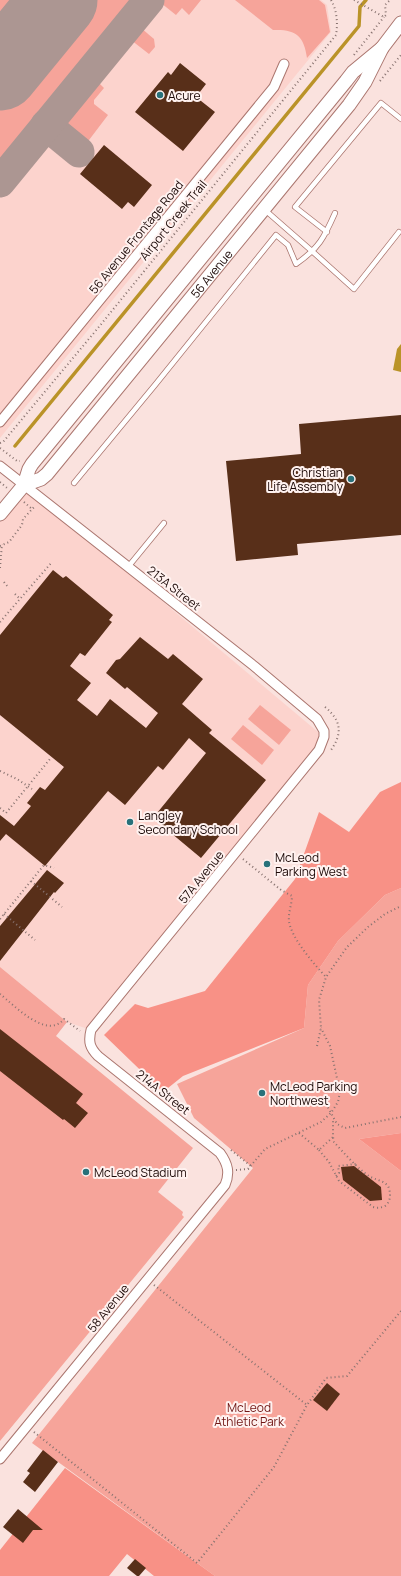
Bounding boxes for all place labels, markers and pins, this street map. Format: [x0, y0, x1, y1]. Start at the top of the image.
place label: Acure [168, 87, 201, 104]
marker: Acure [155, 90, 165, 100]
place label: Christian Life Assembly [267, 464, 344, 495]
marker: Christian Life Assembly [346, 474, 356, 484]
place label: Langley Secondary School [138, 807, 238, 838]
marker: Langley Secondary School [125, 817, 135, 827]
place label: McLeod Parking West [275, 849, 347, 880]
marker: McLeod Parking West [262, 859, 272, 869]
place label: McLeod Parking Northwest [270, 1078, 357, 1109]
marker: McLeod Parking Northwest [257, 1088, 267, 1098]
place label: McLeod Stadium [94, 1164, 187, 1181]
marker: McLeod Stadium [81, 1167, 91, 1177]

